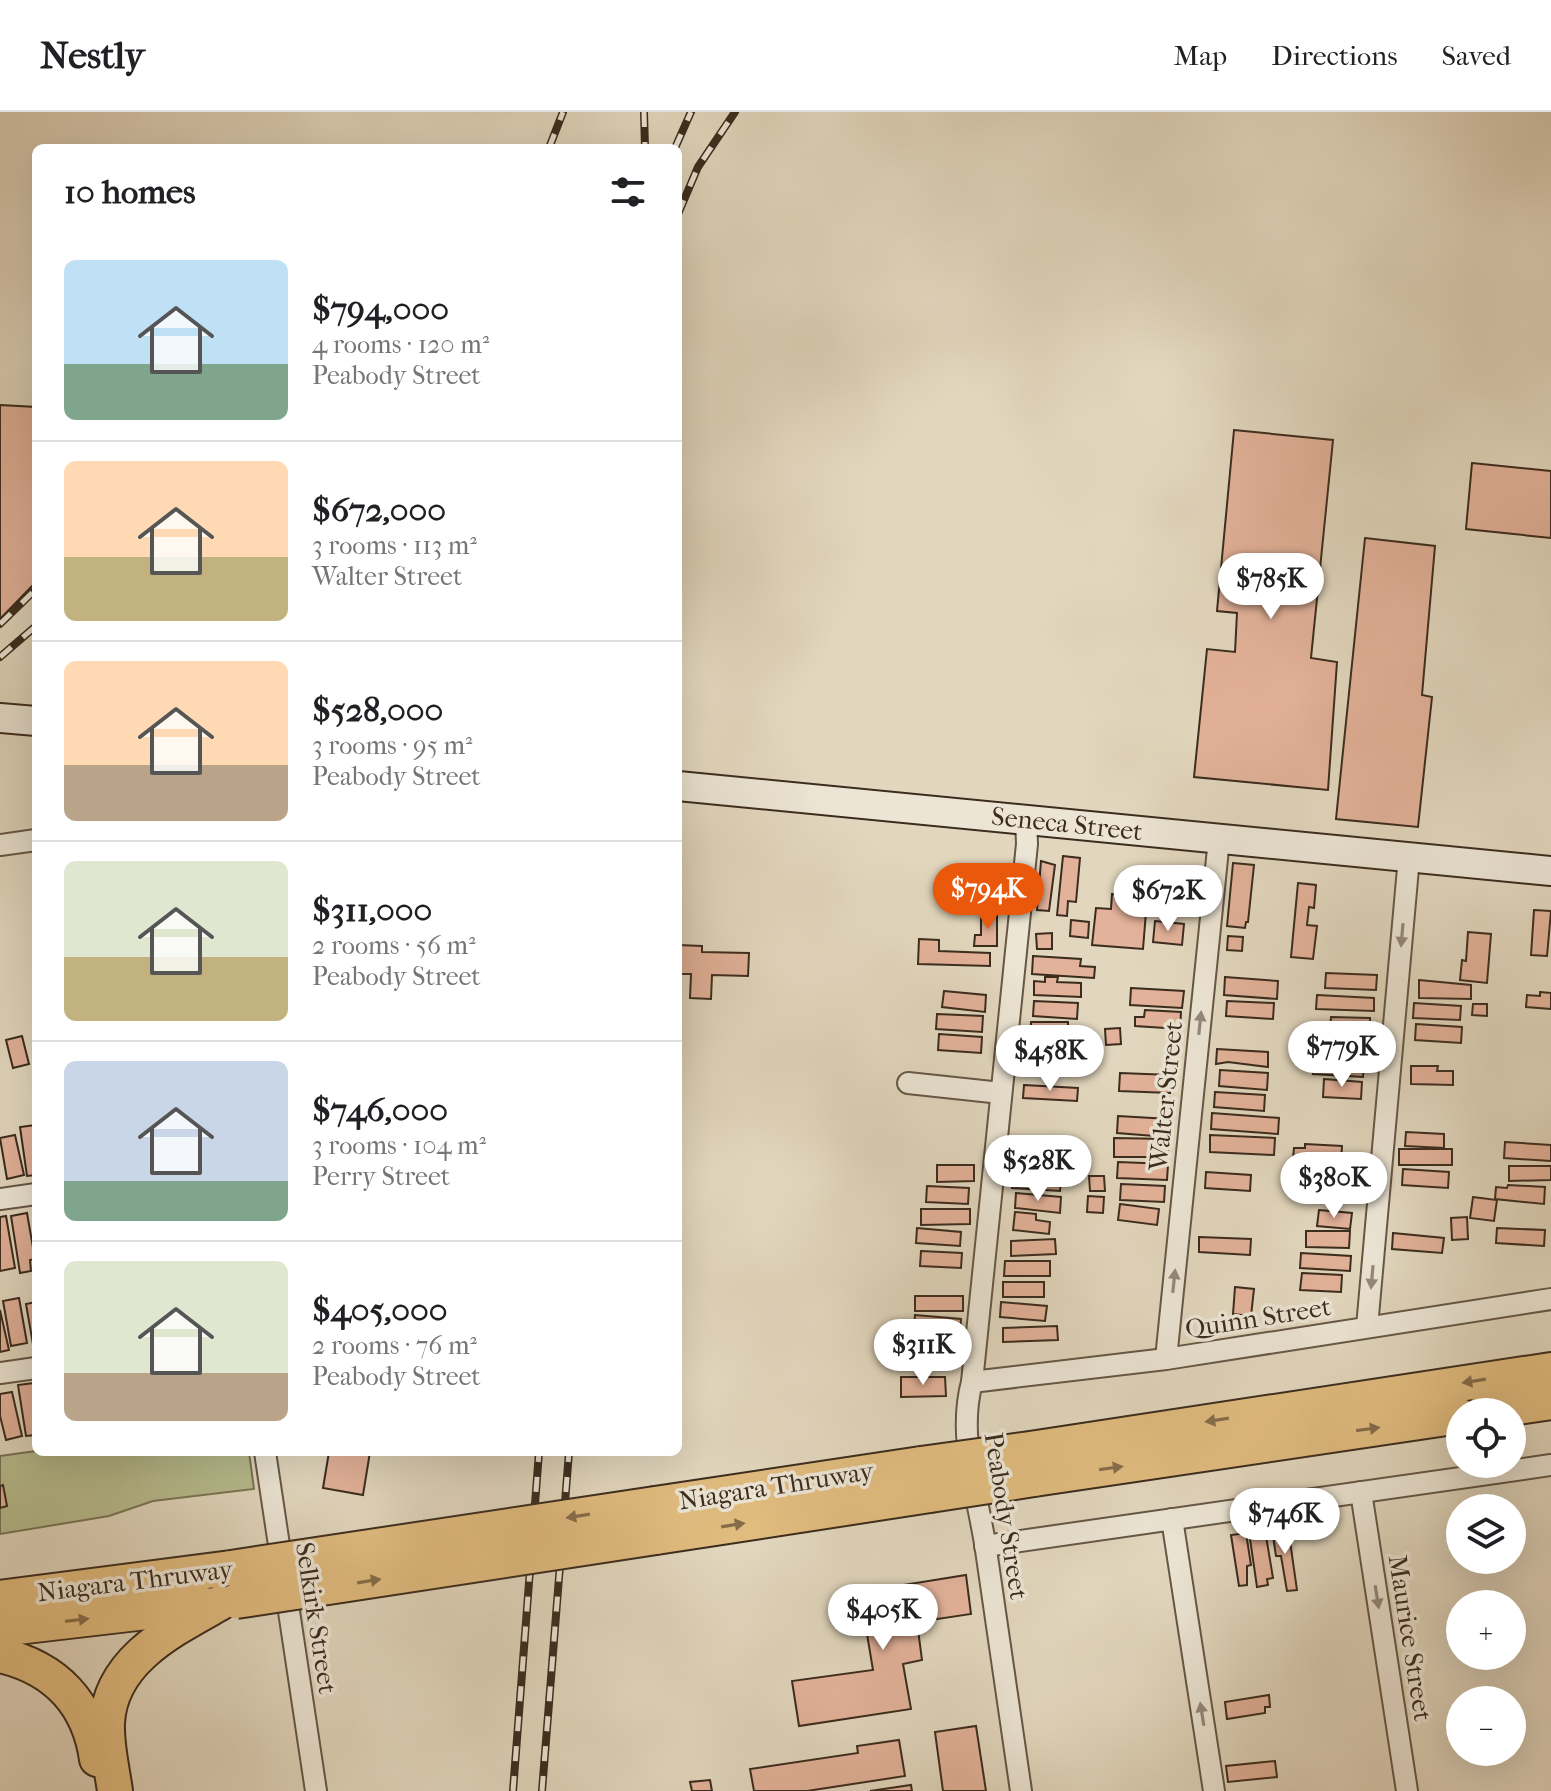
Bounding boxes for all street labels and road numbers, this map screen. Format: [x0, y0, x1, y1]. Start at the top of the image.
street label: Seneca Street [990, 801, 1145, 847]
street label: Walter Street [1143, 1019, 1189, 1173]
street label: Quinn Street [1183, 1291, 1334, 1345]
street label: Peabody Street [977, 1430, 1035, 1602]
street label: Niagara Thruway [676, 1455, 877, 1517]
street label: Selkirk Street [289, 1540, 343, 1697]
street label: Niagara Thruway [36, 1553, 236, 1608]
street label: Maurice Street [1382, 1553, 1439, 1724]

